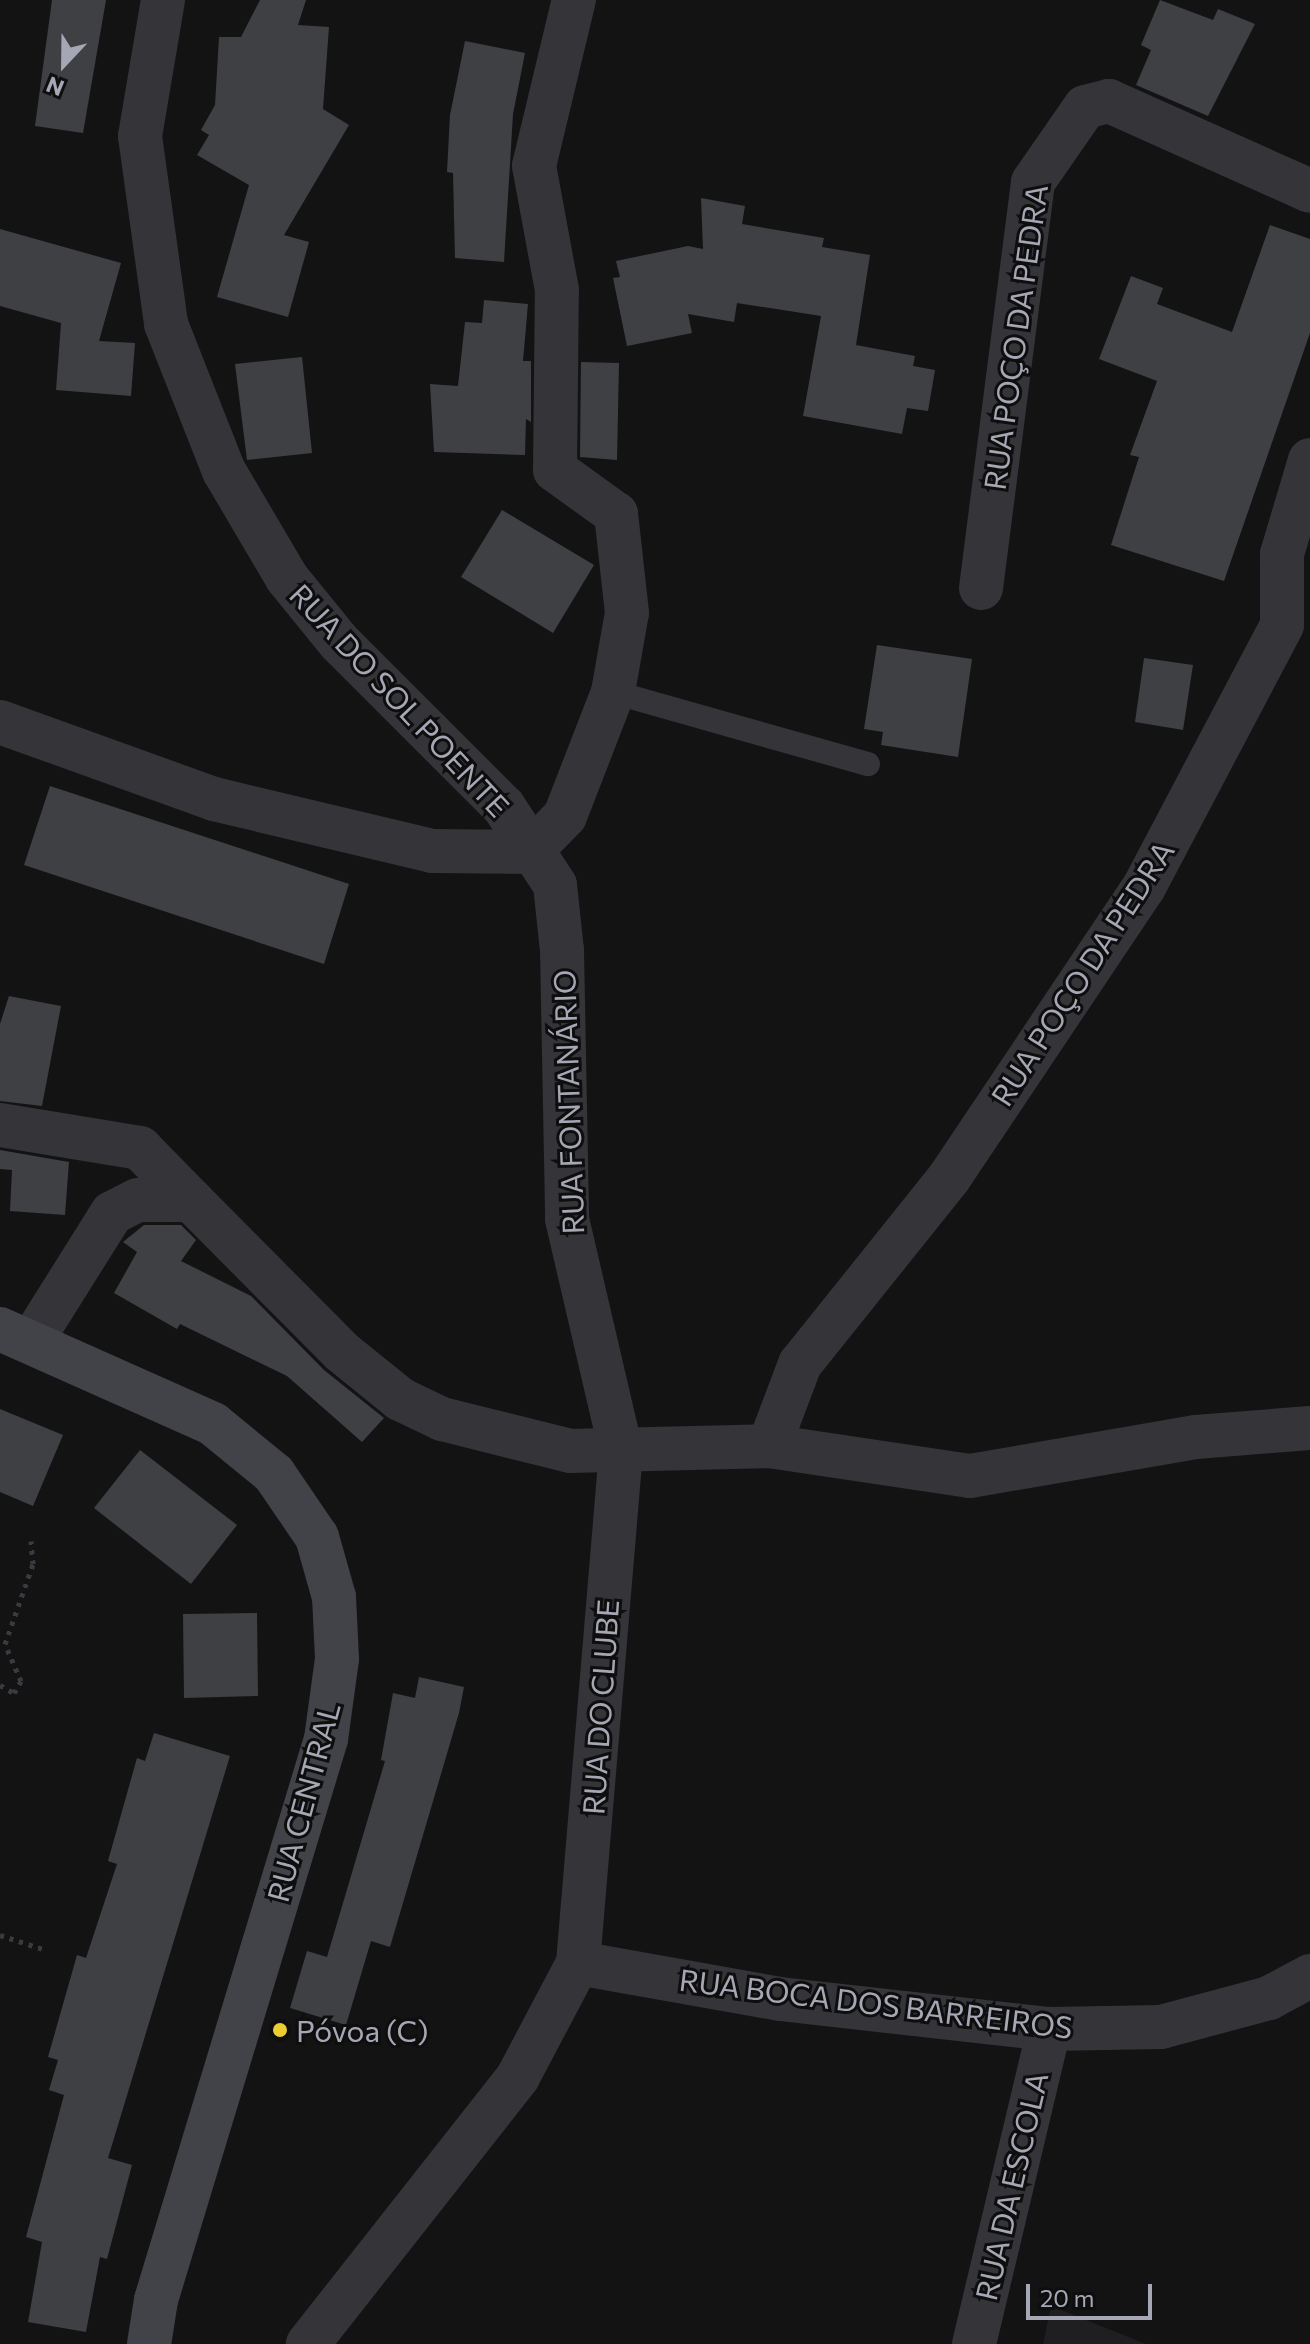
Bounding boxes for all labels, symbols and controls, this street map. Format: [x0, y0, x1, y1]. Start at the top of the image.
north arrow [24, 24, 104, 104]
text: N [42, 71, 68, 102]
street label: RUA POÇO DA PEDRA [976, 182, 1054, 492]
street label: RUA DO SOL POENTE [283, 576, 517, 824]
street label: RUA POÇO DA PEDRA [983, 834, 1181, 1112]
street label: RUA FONTANÁRIO [545, 969, 591, 1235]
street label: RUA DO CLUBE [575, 1598, 625, 1816]
street label: RUA CENTRAL [259, 1698, 347, 1906]
street label: RUA BOCA DOS BARREIROS [677, 1961, 1075, 2045]
place label: Póvoa (C) [296, 2012, 429, 2048]
marker: Póvoa (C) [271, 2021, 289, 2039]
street label: RUA DA ESCOLA [967, 2068, 1055, 2304]
scale bar [1030, 2268, 1156, 2318]
text: 20 m [1040, 2283, 1094, 2312]

